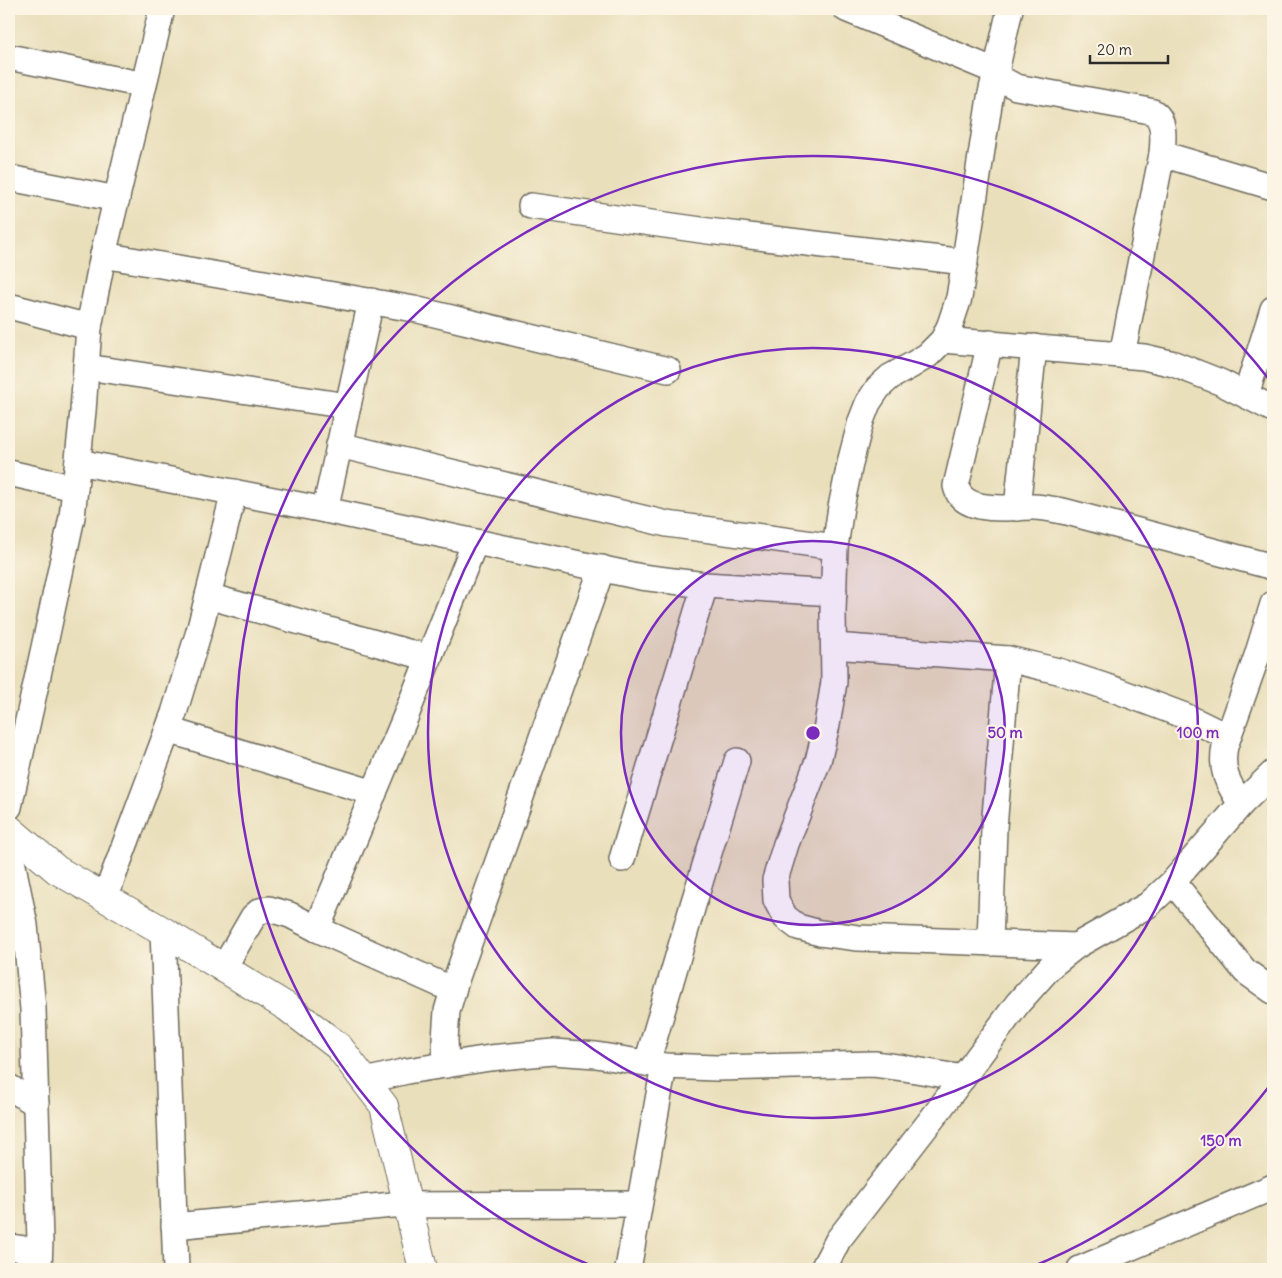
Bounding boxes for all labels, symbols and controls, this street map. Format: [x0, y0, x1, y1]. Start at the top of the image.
scale bar [1090, 32, 1167, 64]
text: 20 m [1097, 40, 1132, 59]
text: 50 m [987, 723, 1023, 742]
text: 100 m [1177, 723, 1219, 742]
centre of rings [804, 724, 822, 742]
text: 150 m [1200, 1131, 1242, 1150]

